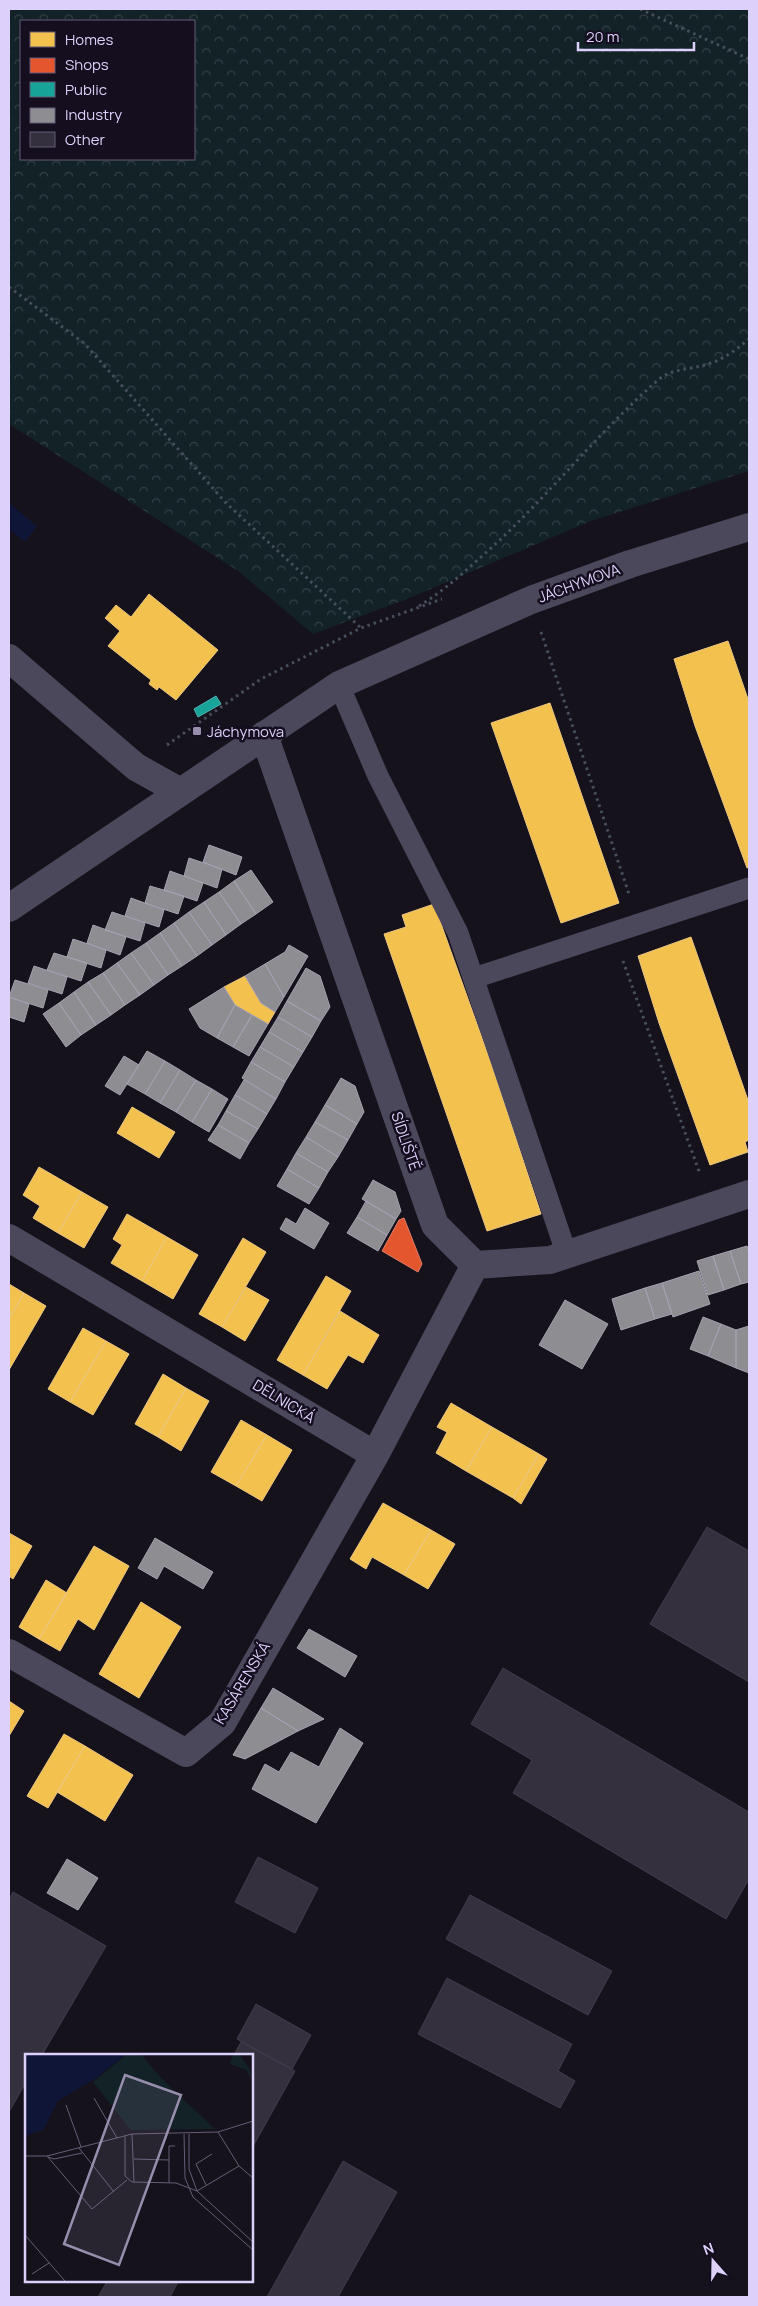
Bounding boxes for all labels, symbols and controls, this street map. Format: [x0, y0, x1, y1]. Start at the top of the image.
legend [20, 20, 195, 160]
scale bar [578, 20, 694, 52]
text: 20 m [586, 26, 619, 47]
text: Homes [65, 29, 114, 50]
text: Shops [65, 54, 109, 75]
text: Public [65, 79, 107, 100]
text: Industry [65, 104, 122, 125]
text: Other [65, 129, 106, 150]
street label: JÁCHYMOVA [535, 558, 623, 608]
place label: Jáchymova [207, 721, 284, 742]
marker: Jáchymova [191, 725, 203, 737]
street label: SÍDLIŠTĚ [386, 1109, 426, 1173]
street label: DĚLNICKÁ [249, 1374, 319, 1428]
street label: KASÁRENSKÁ [209, 1637, 275, 1728]
inset map [25, 2054, 252, 2281]
north arrow [688, 2236, 738, 2286]
text: N [700, 2238, 716, 2259]

